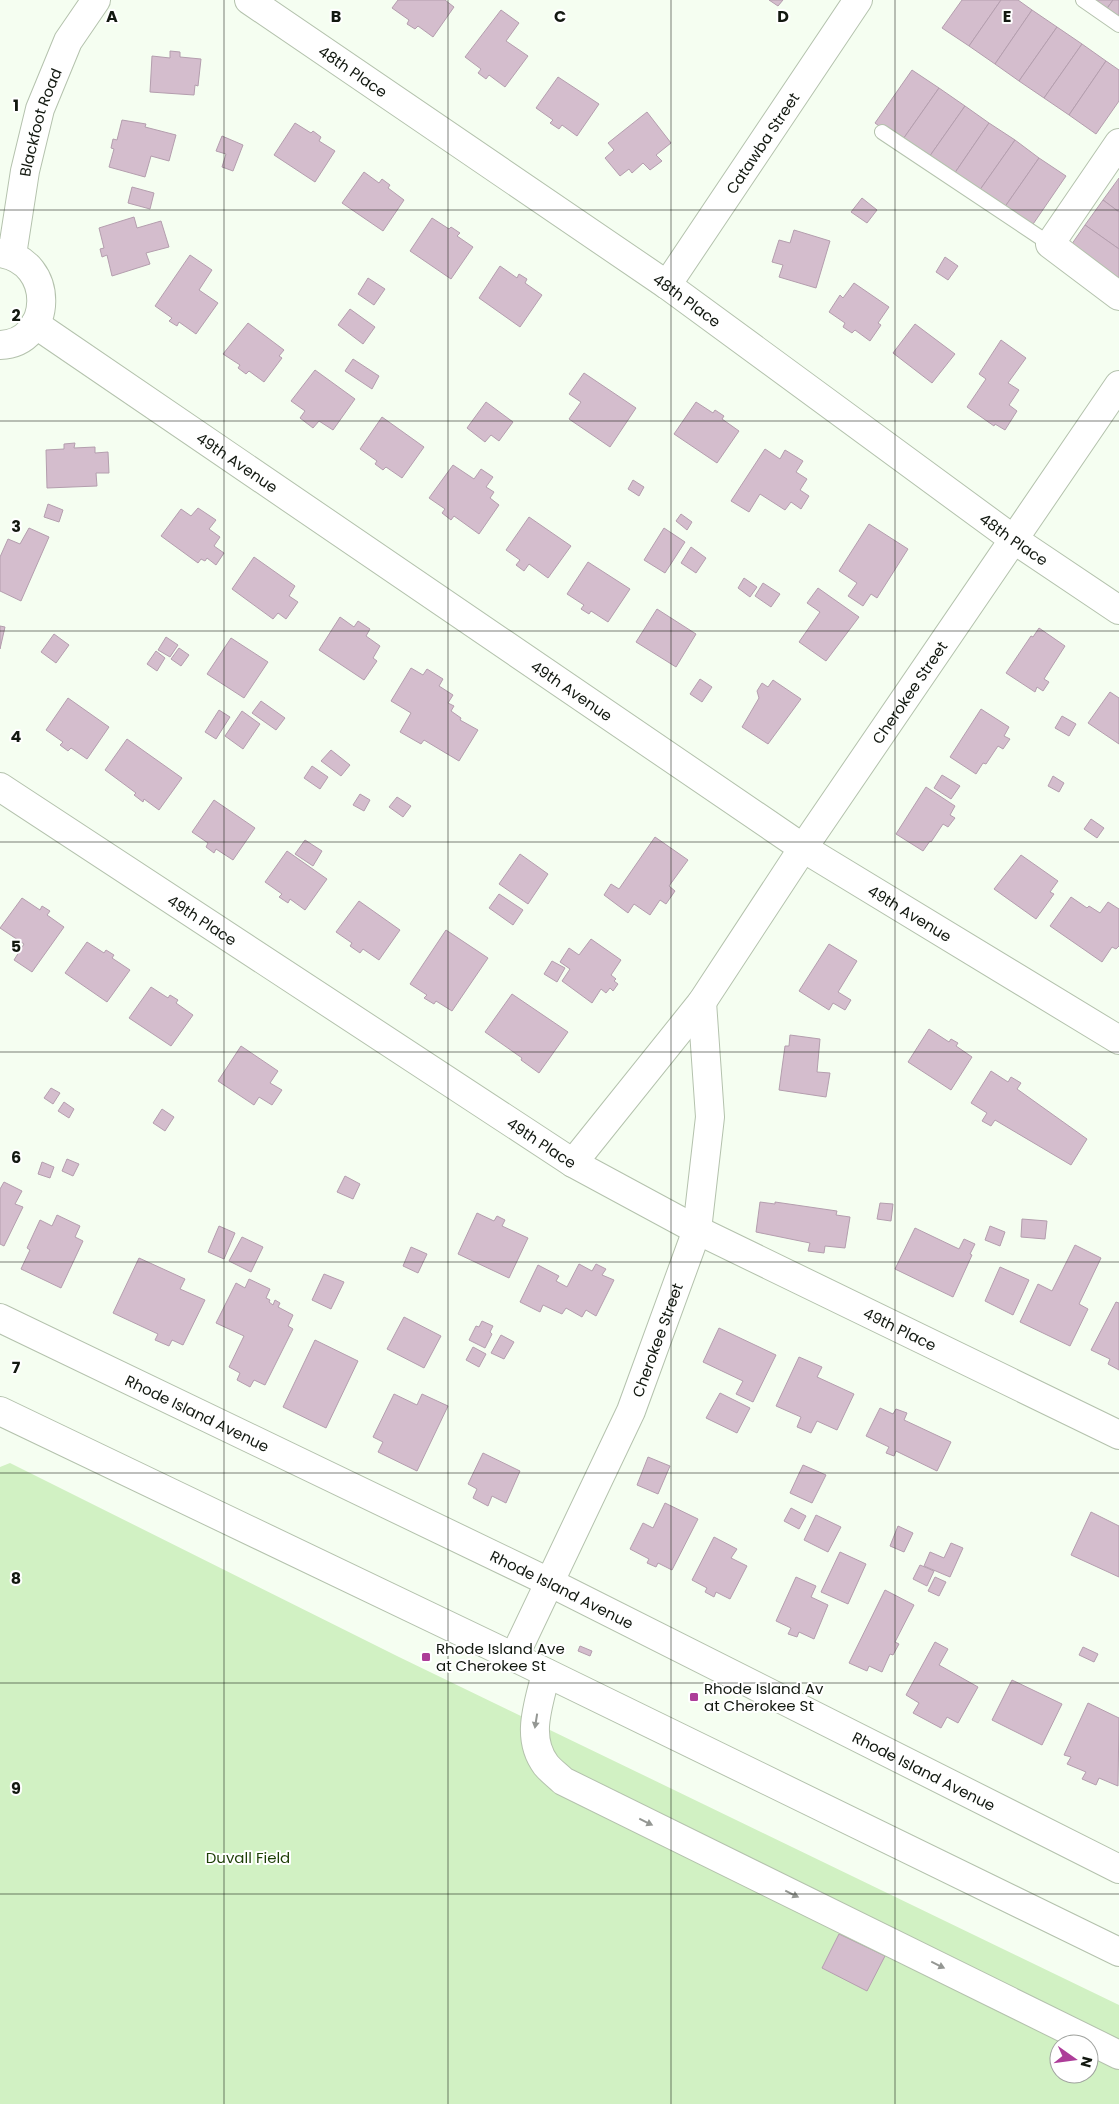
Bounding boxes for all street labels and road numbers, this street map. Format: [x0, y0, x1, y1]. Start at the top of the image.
street label: 48th Place [315, 40, 392, 102]
street label: Blackfoot Road [14, 65, 66, 178]
street label: Catawba Street [721, 88, 804, 198]
street label: 48th Place [649, 268, 725, 332]
street label: 49th Avenue [192, 427, 282, 497]
street label: 48th Place [976, 508, 1052, 570]
street label: Cherokee Street [867, 637, 952, 748]
street label: 49th Avenue [527, 655, 617, 726]
street label: 49th Avenue [864, 880, 956, 947]
street label: 49th Place [164, 889, 241, 950]
street label: 49th Place [503, 1112, 581, 1173]
street label: Cherokee Street [626, 1280, 687, 1400]
street label: 49th Place [860, 1302, 940, 1355]
street label: Rhode Island Avenue [122, 1369, 273, 1456]
street label: Rhode Island Avenue [487, 1545, 637, 1633]
street label: Rhode Island Avenue [849, 1726, 999, 1816]

